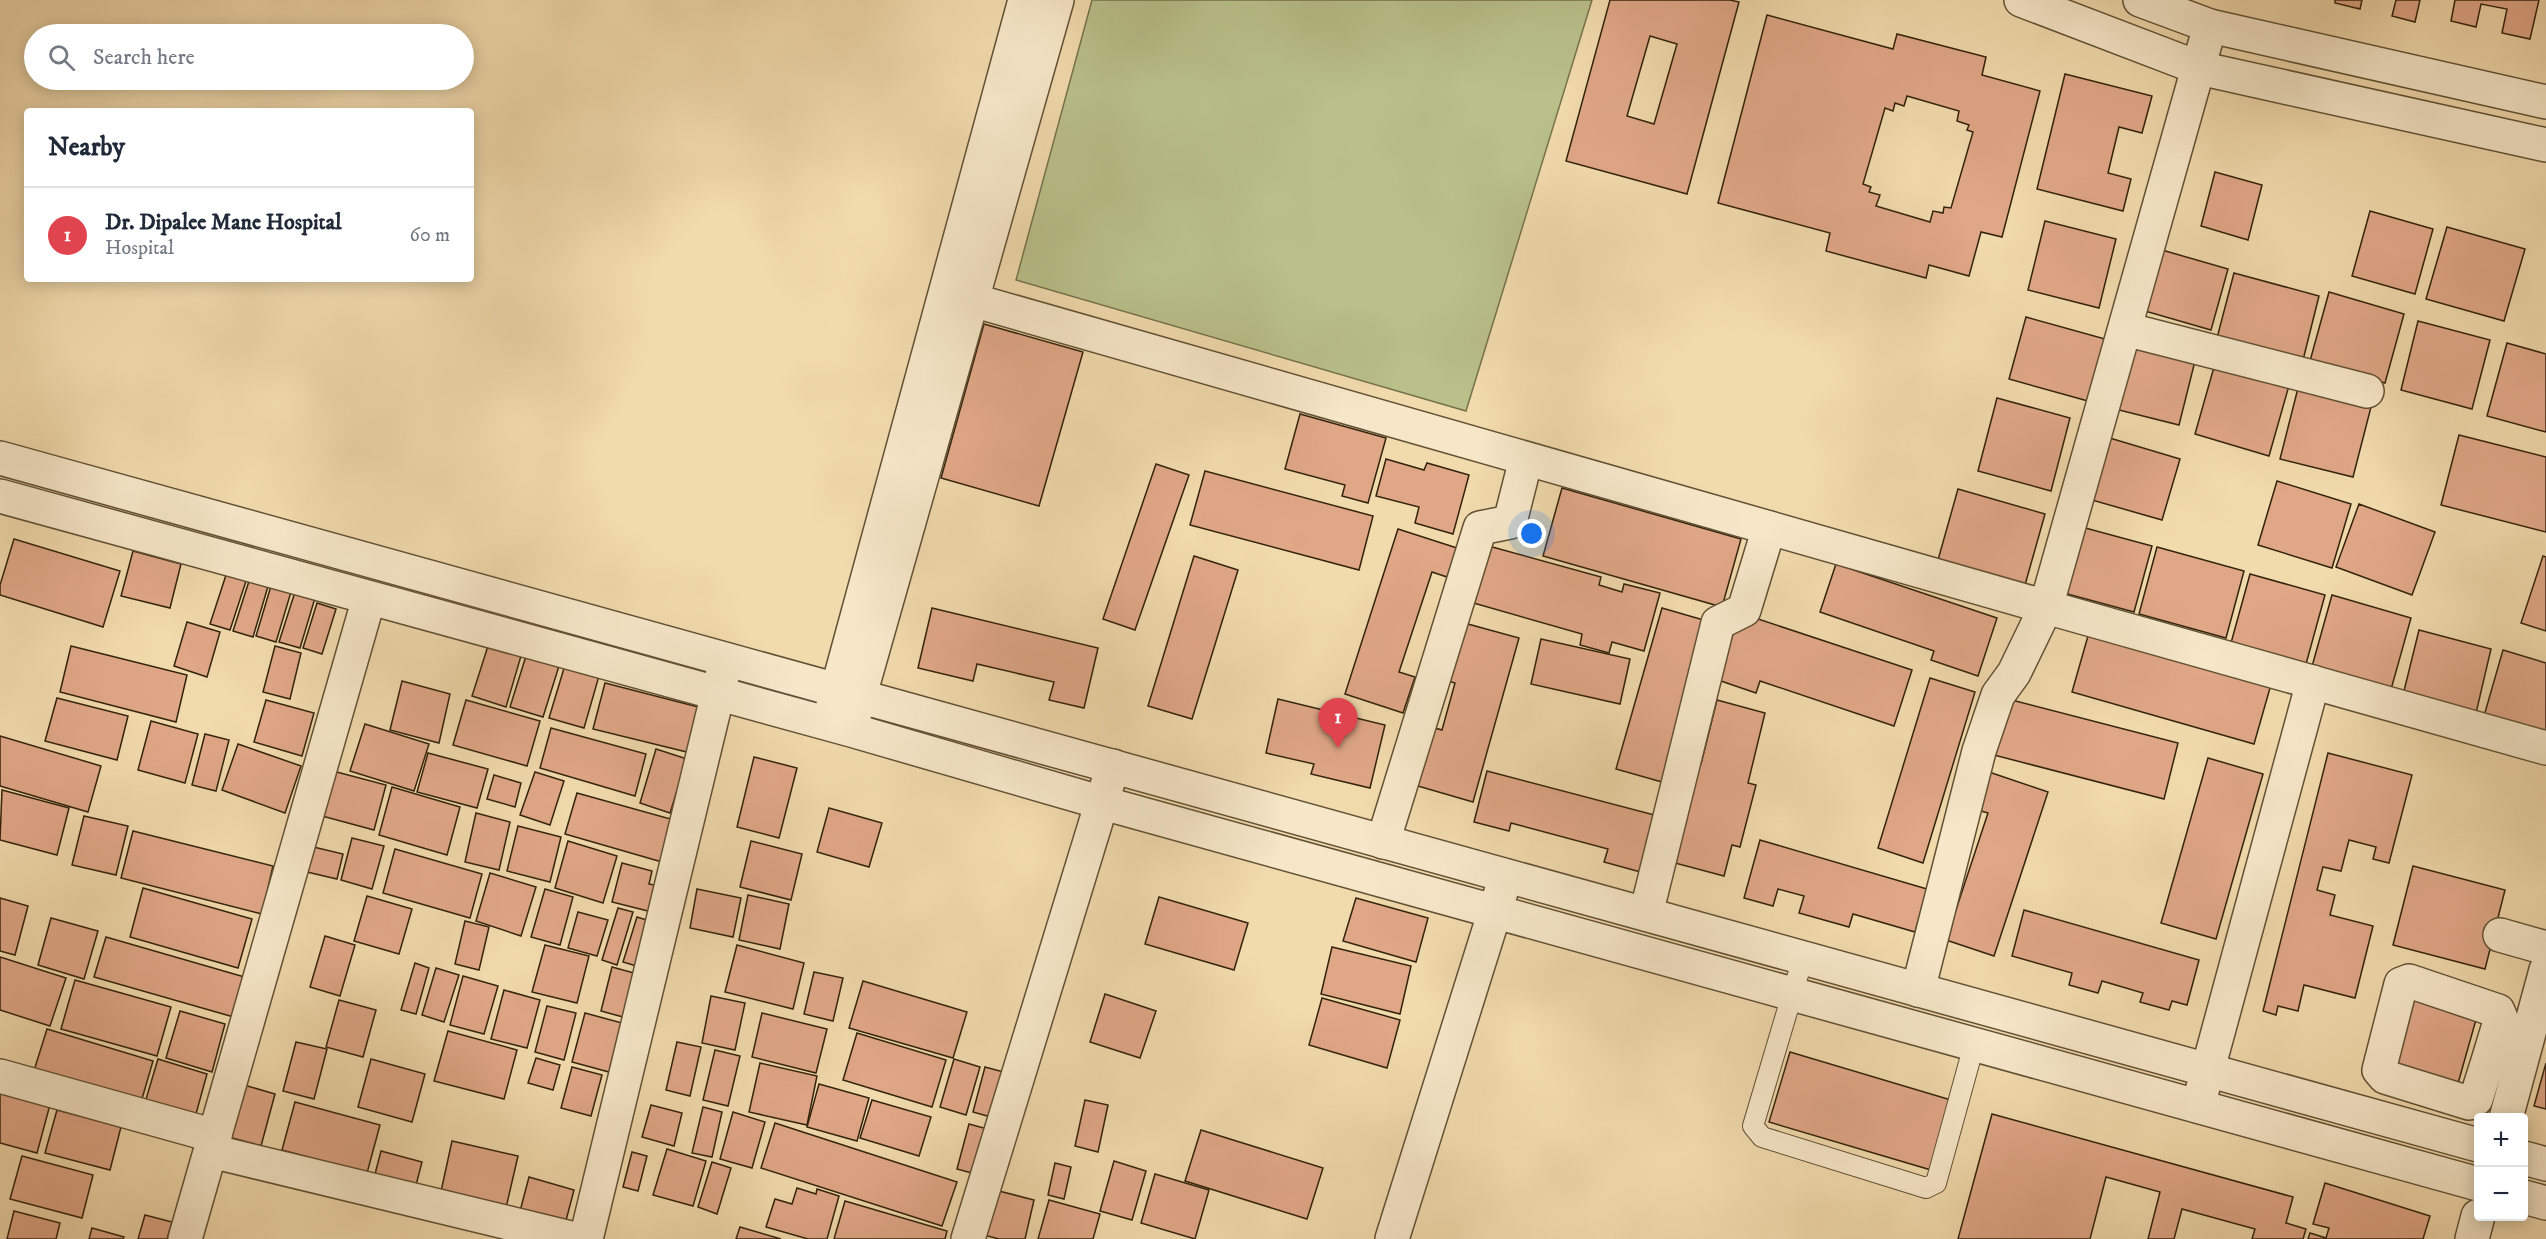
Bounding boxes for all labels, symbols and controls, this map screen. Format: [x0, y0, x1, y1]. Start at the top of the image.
search box [24, 24, 474, 90]
icon: search [45, 41, 78, 74]
text: Search here [93, 44, 195, 71]
text: Nearby [48, 131, 125, 164]
text: Dr. Dipalee Mane Hospital [105, 209, 342, 236]
text: 1 [64, 223, 71, 248]
text: 60 m [410, 223, 450, 248]
text: Hospital [105, 236, 174, 261]
your location [1517, 519, 1546, 548]
pin: 1 [1318, 698, 1358, 748]
map controls [2474, 1113, 2528, 1221]
button: + [2474, 1113, 2528, 1167]
button: − [2474, 1167, 2528, 1221]

